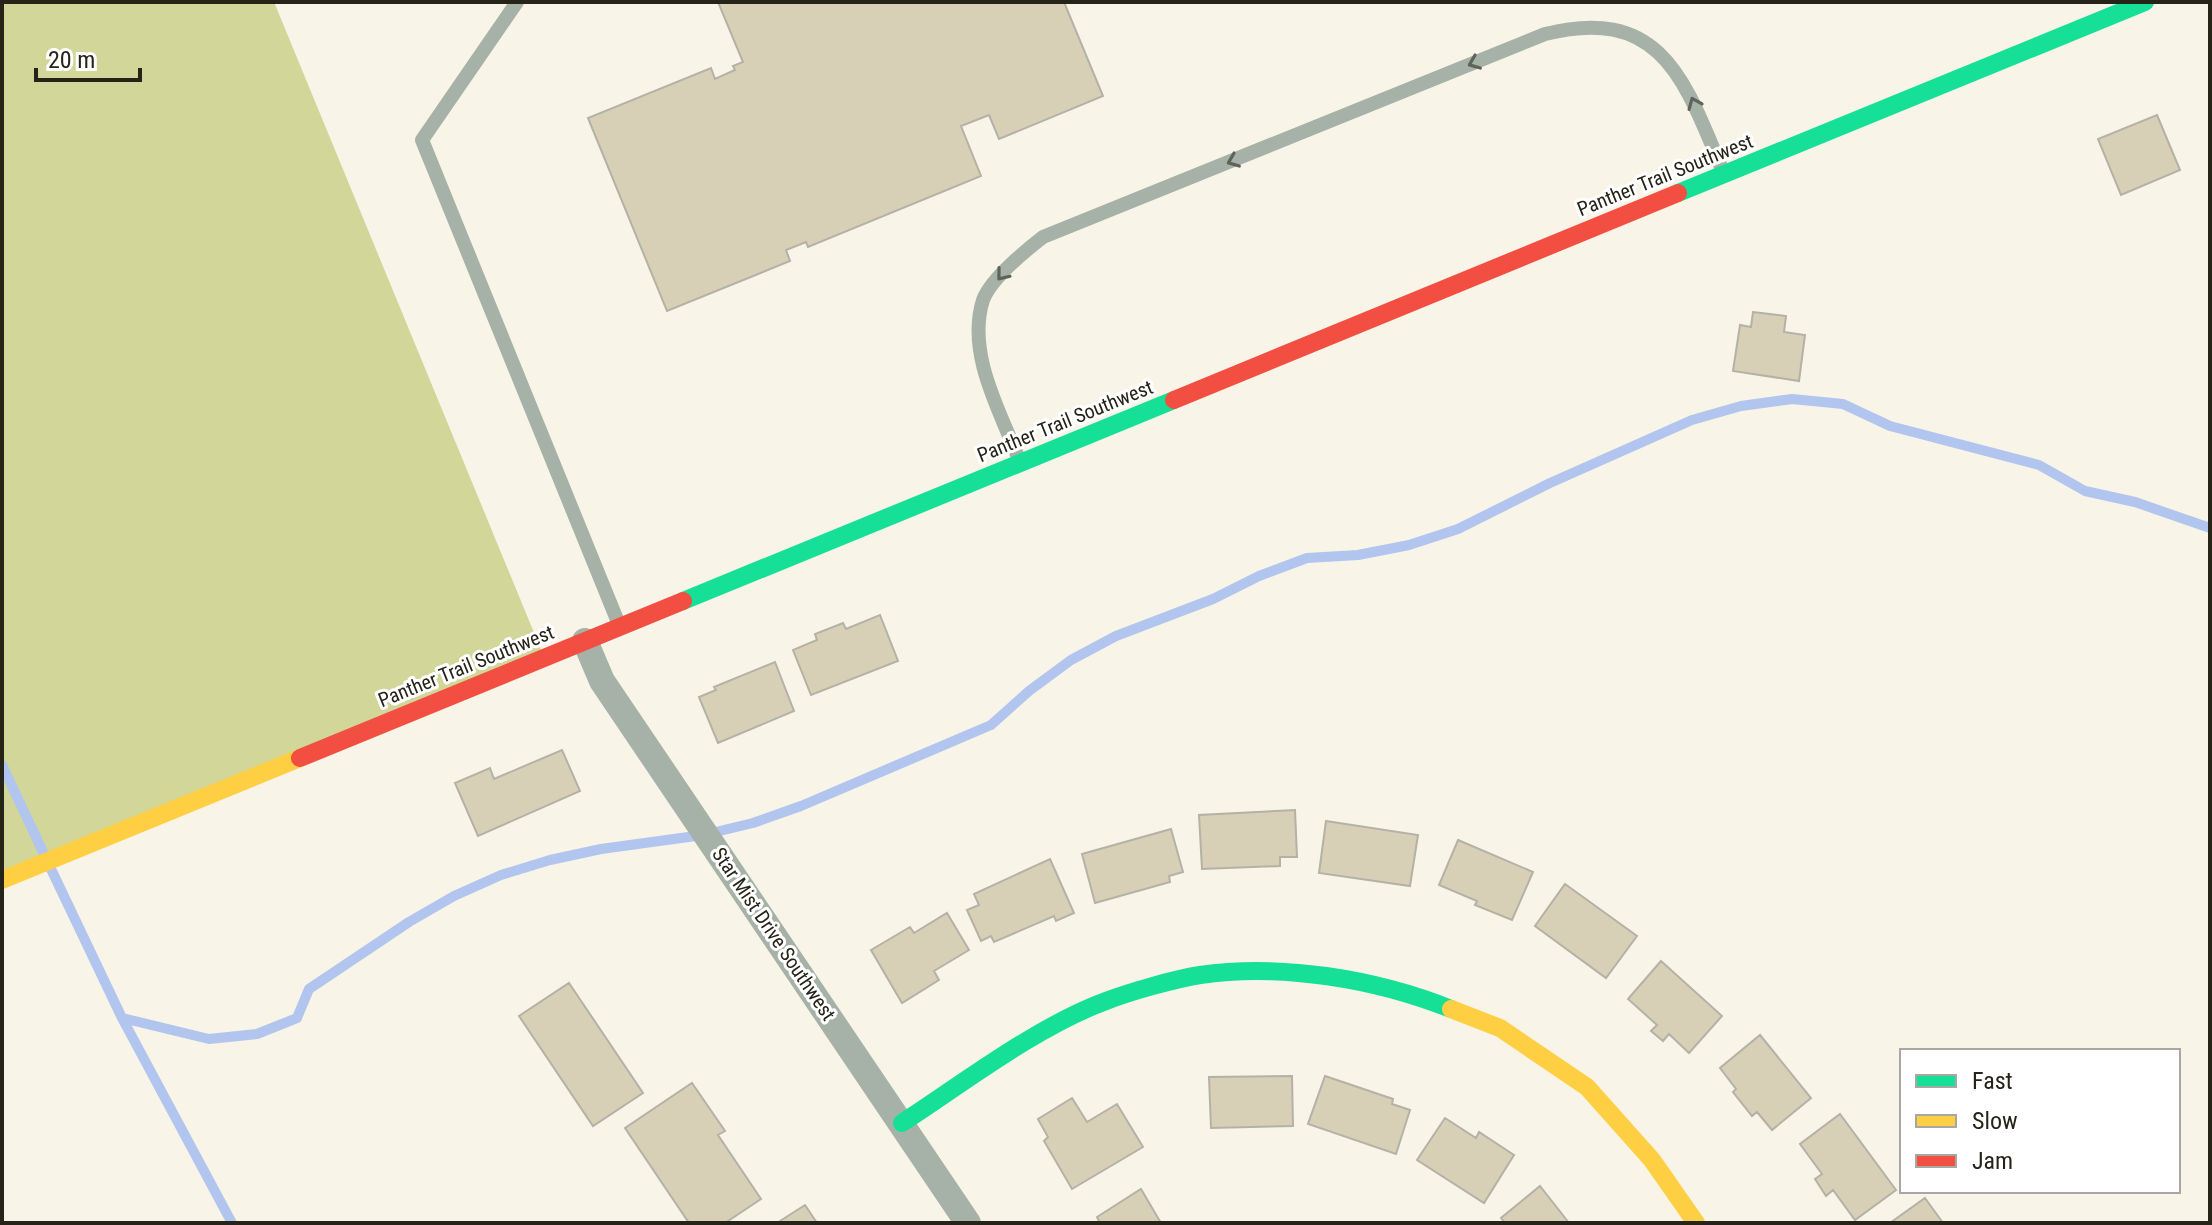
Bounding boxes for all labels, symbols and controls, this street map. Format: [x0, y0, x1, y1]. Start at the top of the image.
scale bar [36, 32, 140, 82]
text: 20 m [48, 46, 95, 74]
one-way arrow [1467, 53, 1481, 70]
one-way arrow [1687, 97, 1703, 111]
street label: Panther Trail Southwest [1574, 129, 1756, 221]
one-way arrow [1227, 151, 1241, 167]
one-way arrow [998, 266, 1012, 281]
street label: Panther Trail Southwest [974, 375, 1156, 467]
street label: Panther Trail Southwest [375, 620, 557, 712]
street label: Star Mist Drive Southwest [707, 843, 841, 1025]
legend [1900, 1049, 2180, 1193]
text: Fast [1972, 1067, 2013, 1095]
text: Slow [1972, 1107, 2018, 1135]
text: Jam [1972, 1147, 2013, 1175]

